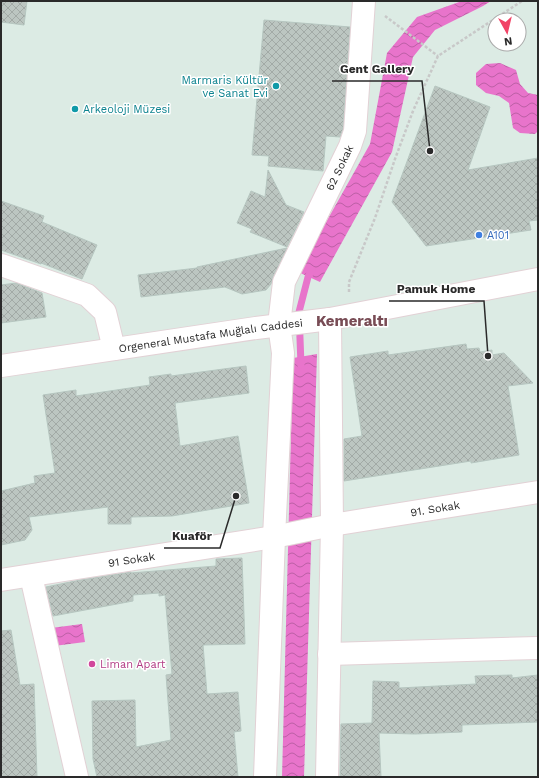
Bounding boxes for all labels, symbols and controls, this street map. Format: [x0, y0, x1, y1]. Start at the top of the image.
north arrow [487, 12, 527, 52]
text: N [503, 34, 513, 48]
callout: Gent Gallery [332, 57, 422, 81]
text: Gent Gallery [340, 62, 414, 76]
place label: Marmaris Kültür ve Sanat Evi [182, 74, 268, 100]
marker: Marmaris Kültür ve Sanat Evi [271, 81, 281, 91]
place label: Arkeoloji Müzesi [83, 103, 170, 116]
marker: Arkeoloji Müzesi [70, 104, 80, 114]
street label: 62 Sokak [323, 143, 356, 193]
place label: A101 [487, 229, 509, 242]
marker: A101 [474, 230, 484, 240]
callout: Pamuk Home [389, 277, 484, 301]
text: Pamuk Home [397, 282, 475, 296]
district label: Kemeraltı [316, 312, 388, 330]
street label: Orgeneral Mustafa Muğlalı Caddesi [118, 316, 304, 355]
street label: 91. Sokak [409, 499, 461, 519]
callout: Kuaför [164, 524, 220, 548]
text: Kuaför [172, 529, 213, 543]
street label: 91 Sokak [107, 550, 156, 570]
place label: Liman Apart [100, 658, 166, 671]
marker: Liman Apart [87, 659, 97, 669]

